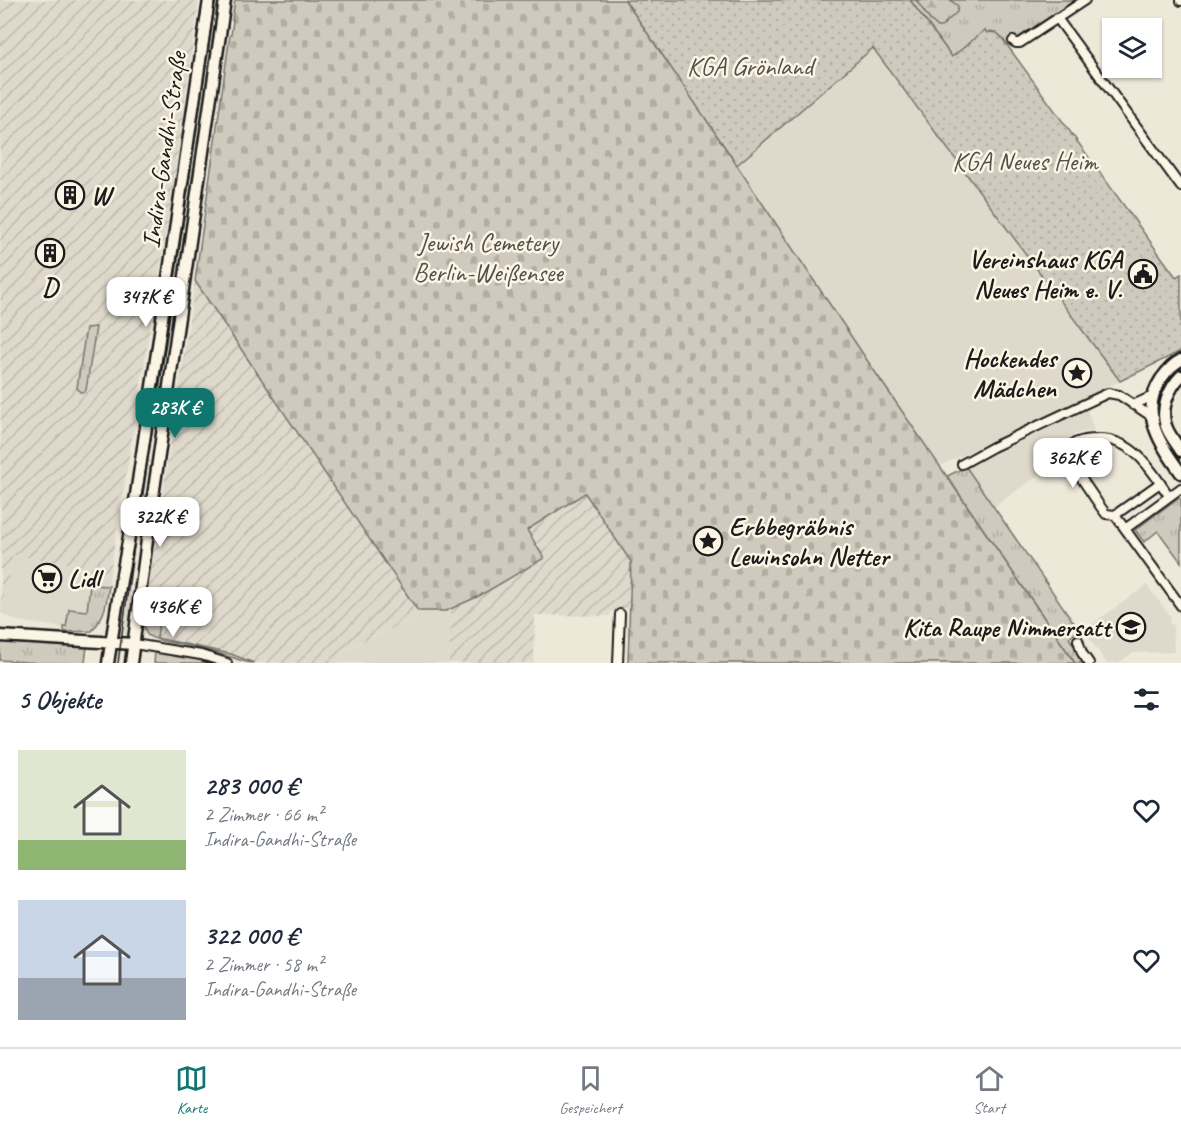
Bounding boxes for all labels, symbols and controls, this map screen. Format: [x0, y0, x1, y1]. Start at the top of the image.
map controls [1102, 18, 1162, 78]
button: layers [1102, 18, 1162, 78]
street label: Indira-Gandhi-Straße [134, 47, 194, 250]
park label: KGA Grönland [687, 50, 817, 83]
park label: KGA Neues Heim [952, 145, 1100, 178]
building icon: W [54, 179, 86, 211]
place label: W [91, 179, 115, 212]
park label: Jewish Cemetery Berlin-Weißensee [413, 226, 564, 289]
building icon: D [34, 237, 66, 269]
place label: Vereinshaus KGA Neues Heim e. V. [969, 243, 1124, 306]
public building icon: Vereinshaus KGA Neues Heim e. V. [1127, 258, 1159, 290]
place label: D [42, 271, 60, 304]
pin: 347K € [97, 277, 195, 328]
text: 347K € [121, 284, 171, 309]
place label: Hockendes Mädchen [964, 342, 1059, 405]
place icon: Hockendes Mädchen [1061, 357, 1093, 389]
pin: 283K € [126, 388, 224, 439]
text: 283K € [150, 395, 201, 420]
pin: 362K € [1024, 438, 1122, 489]
text: 362K € [1047, 445, 1099, 470]
pin: 322K € [111, 497, 209, 548]
text: 322K € [135, 504, 186, 529]
place label: Erbbegräbnis Lewinsohn Netter [729, 510, 891, 573]
place icon: Erbbegräbnis Lewinsohn Netter [692, 525, 724, 557]
supermarket icon: Lidl [31, 562, 63, 594]
place label: Lidl [68, 562, 104, 595]
pin: 436K € [124, 587, 222, 638]
text: 436K € [147, 594, 199, 619]
place label: Kita Raupe Nimmersatt [903, 611, 1113, 644]
school or university icon: Kita Raupe Nimmersatt [1115, 611, 1147, 643]
text: 5 Objekte [18, 683, 102, 716]
icon: filters [1130, 683, 1163, 716]
text: 283 000 € [204, 769, 298, 802]
icon: home [66, 774, 138, 846]
icon: heart [1130, 794, 1163, 827]
text: 2 Zimmer · 66 m² [204, 802, 323, 827]
text: Indira-Gandhi-Straße [204, 827, 356, 852]
text: 322 000 € [204, 919, 298, 952]
icon: home [66, 924, 138, 996]
icon: heart [1130, 944, 1163, 977]
text: 2 Zimmer · 58 m² [204, 952, 323, 977]
text: Indira-Gandhi-Straße [204, 977, 356, 1002]
tab: Karte [175, 1062, 208, 1118]
tab: Gespeichert [559, 1062, 622, 1118]
tab: Start [973, 1062, 1006, 1118]

